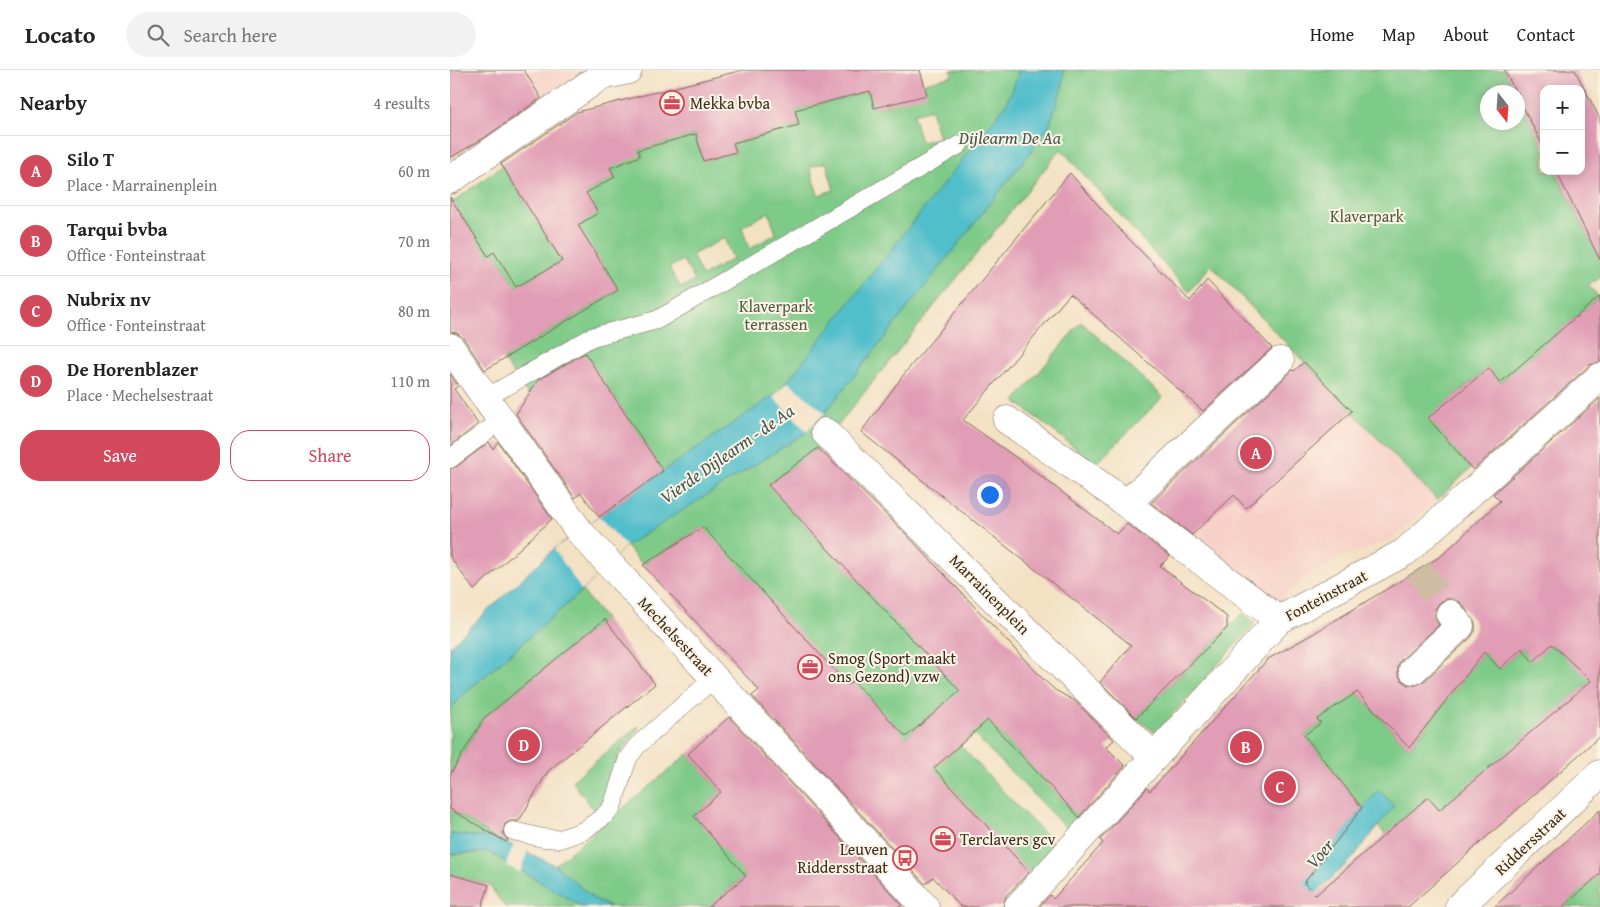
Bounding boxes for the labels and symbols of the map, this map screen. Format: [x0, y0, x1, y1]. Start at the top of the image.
north arrow [1480, 85, 1525, 130]
office icon: Mekka bvba [659, 90, 685, 116]
place label: Mekka bvba [690, 91, 770, 115]
water label: Dijlearm De Aa [958, 124, 1062, 151]
park label: Klaverpark [1330, 204, 1405, 228]
park label: Klaverpark terrassen [739, 294, 814, 336]
water label: Vierde Dijlearm - de Aa [654, 397, 800, 510]
pin: A [1240, 434, 1272, 472]
your location [977, 482, 1003, 508]
street label: Marrainenplein [944, 548, 1036, 640]
street label: Fonteinstraat [1281, 563, 1372, 627]
street label: Mechelsestraat [633, 591, 720, 682]
place label: Smog (Sport maakt ons Gezond) vzw [828, 646, 956, 688]
office icon: Smog (Sport maakt ons Gezond) vzw [797, 654, 823, 680]
pin: D [508, 726, 540, 764]
pin: B [1230, 728, 1262, 766]
pin: C [1264, 768, 1296, 806]
street label: Riddersstraat [1489, 801, 1572, 881]
office icon: Terclavers gcv [930, 826, 956, 852]
place label: Terclavers gcv [960, 827, 1055, 851]
water label: Voer [1299, 832, 1341, 874]
place label: Leuven Riddersstraat [798, 837, 888, 879]
bus stop icon: Leuven Riddersstraat [892, 845, 918, 871]

